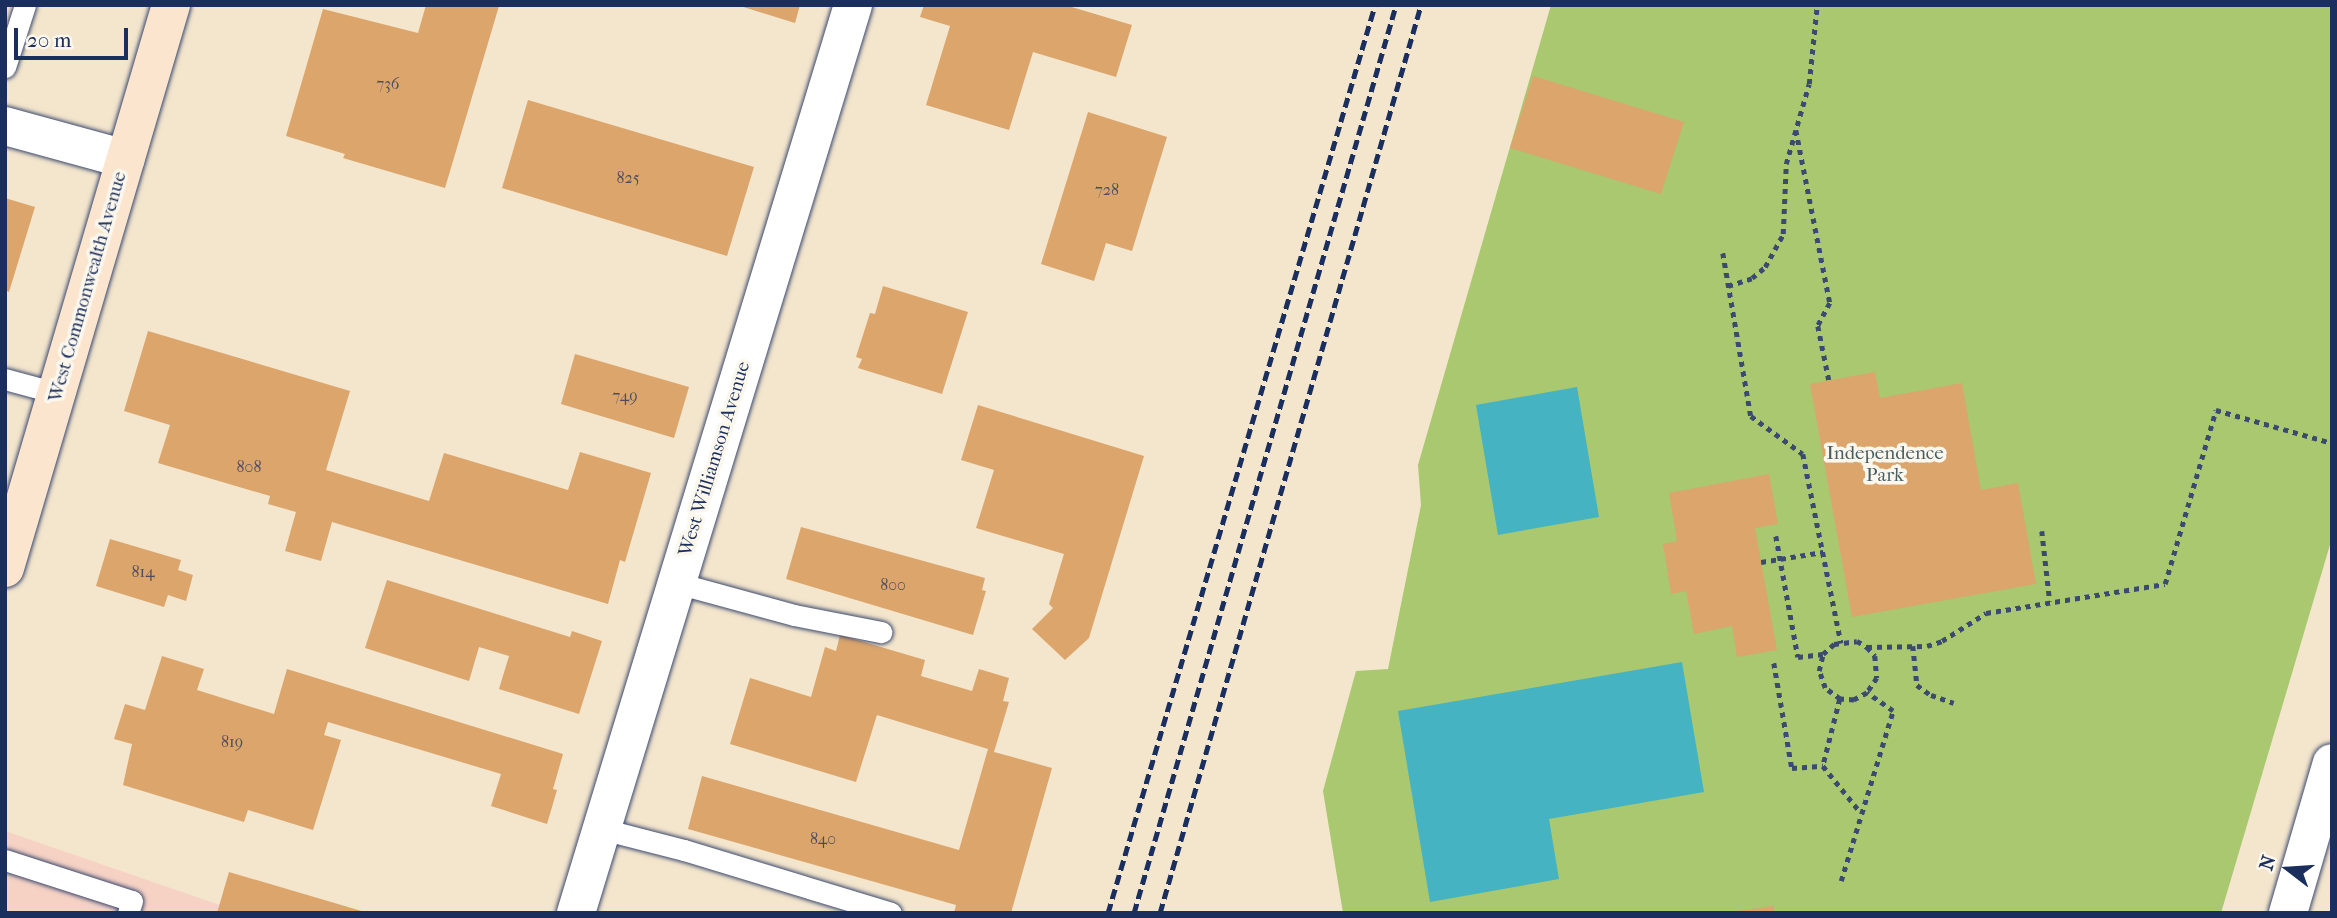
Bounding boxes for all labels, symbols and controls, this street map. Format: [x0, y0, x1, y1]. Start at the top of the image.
scale bar [18, 14, 131, 58]
text: 20 m [27, 28, 71, 52]
house number: 736 [377, 74, 399, 94]
house number: 825 [616, 168, 640, 188]
street label: West Commonwealth Avenue [44, 169, 132, 405]
house number: 728 [1095, 180, 1119, 200]
street label: West Williamson Avenue [674, 359, 756, 559]
house number: 749 [612, 386, 638, 406]
park label: Independence Park [1826, 443, 1944, 487]
house number: 808 [237, 457, 261, 477]
house number: 814 [131, 562, 155, 582]
house number: 800 [880, 575, 906, 595]
house number: 819 [221, 732, 243, 752]
house number: 840 [810, 829, 836, 849]
north arrow [2253, 834, 2323, 904]
text: N [2255, 853, 2281, 873]

